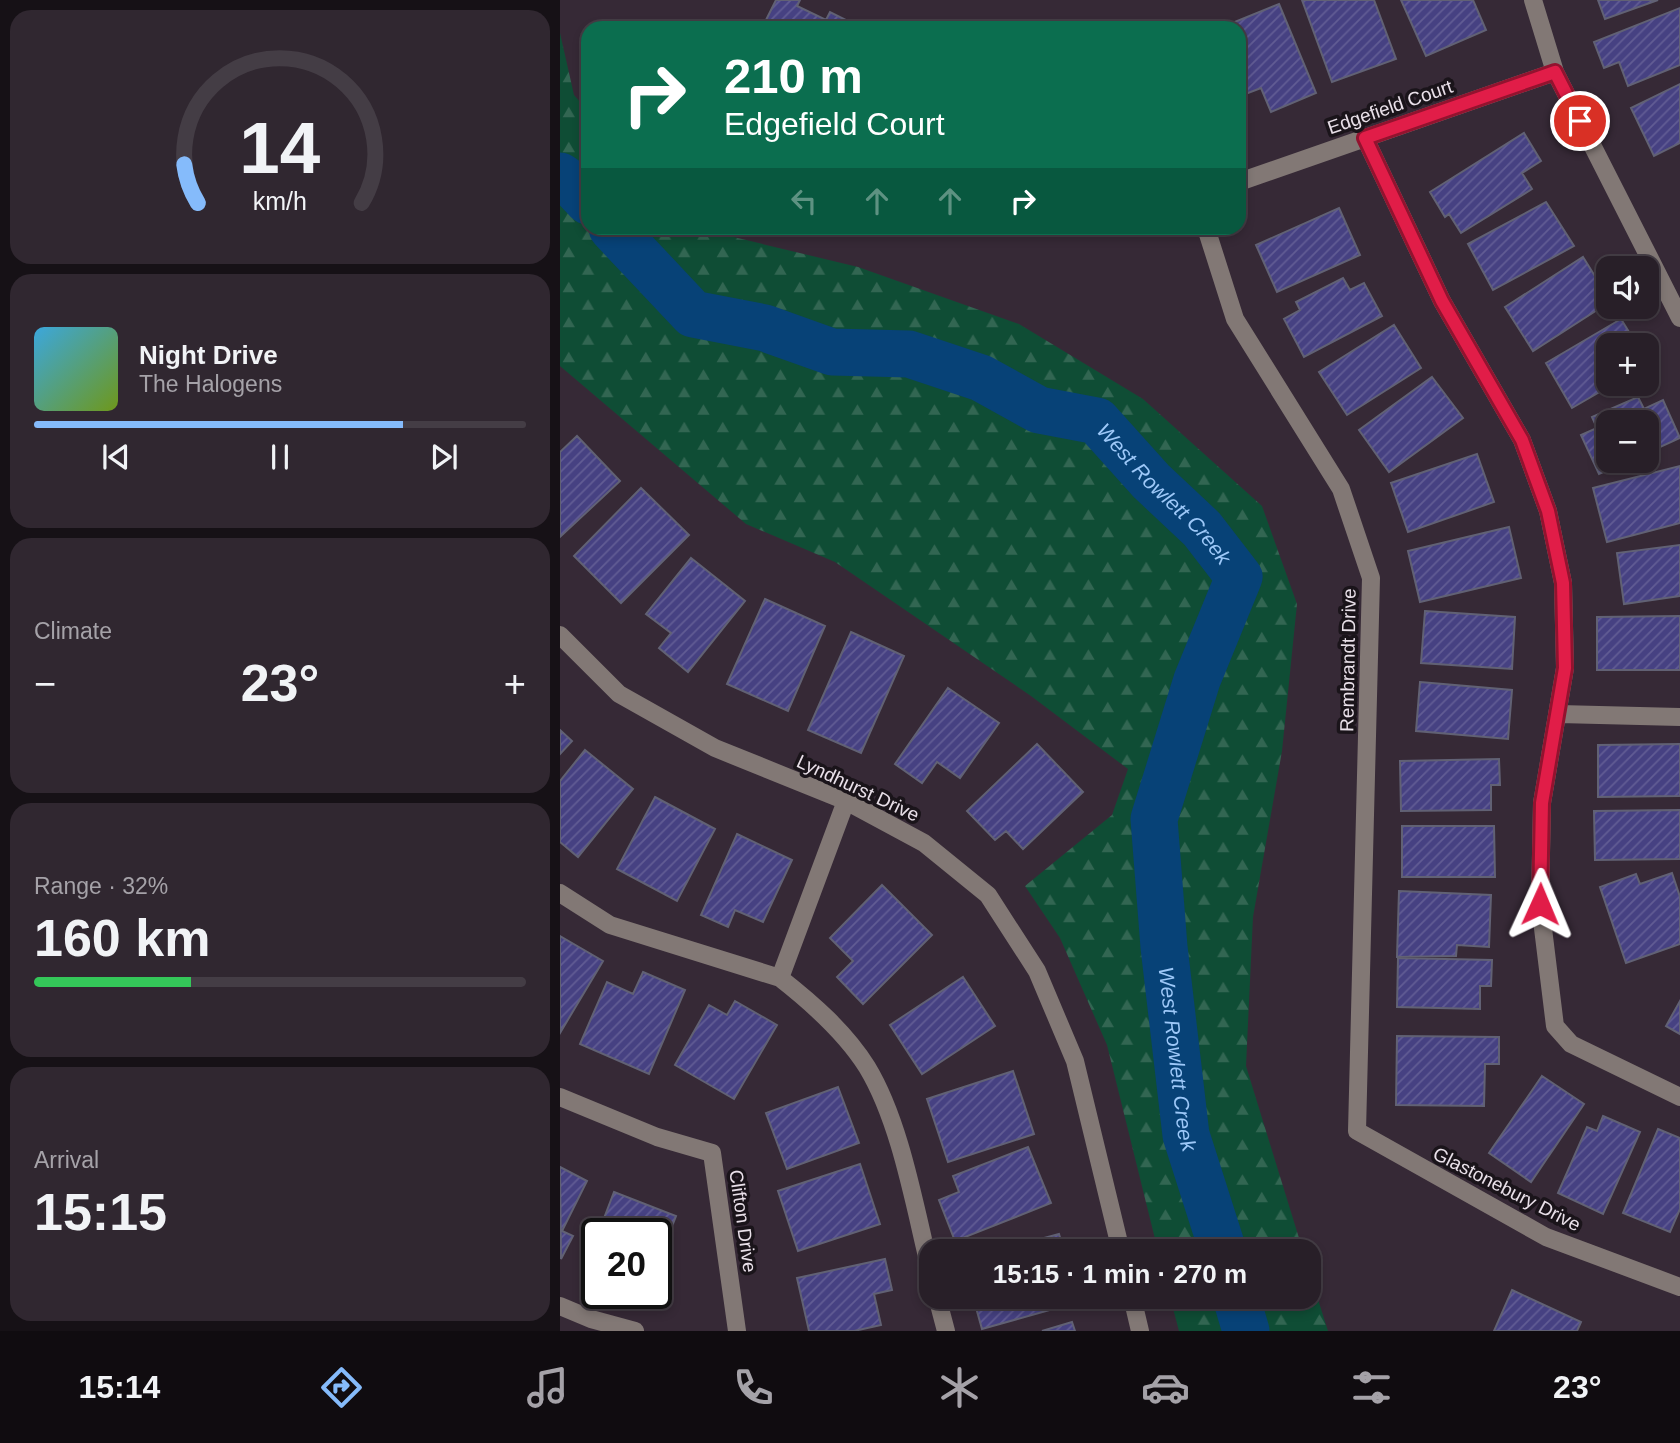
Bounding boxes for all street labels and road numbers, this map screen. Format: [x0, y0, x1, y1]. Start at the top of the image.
street label: Edgefield Court [1325, 76, 1456, 138]
street label: Rembrandt Drive [1336, 588, 1360, 732]
street label: Lyndhurst Drive [794, 751, 922, 825]
street label: Glastonebury Drive [1430, 1143, 1584, 1235]
street label: Clifton Drive [725, 1168, 761, 1274]

